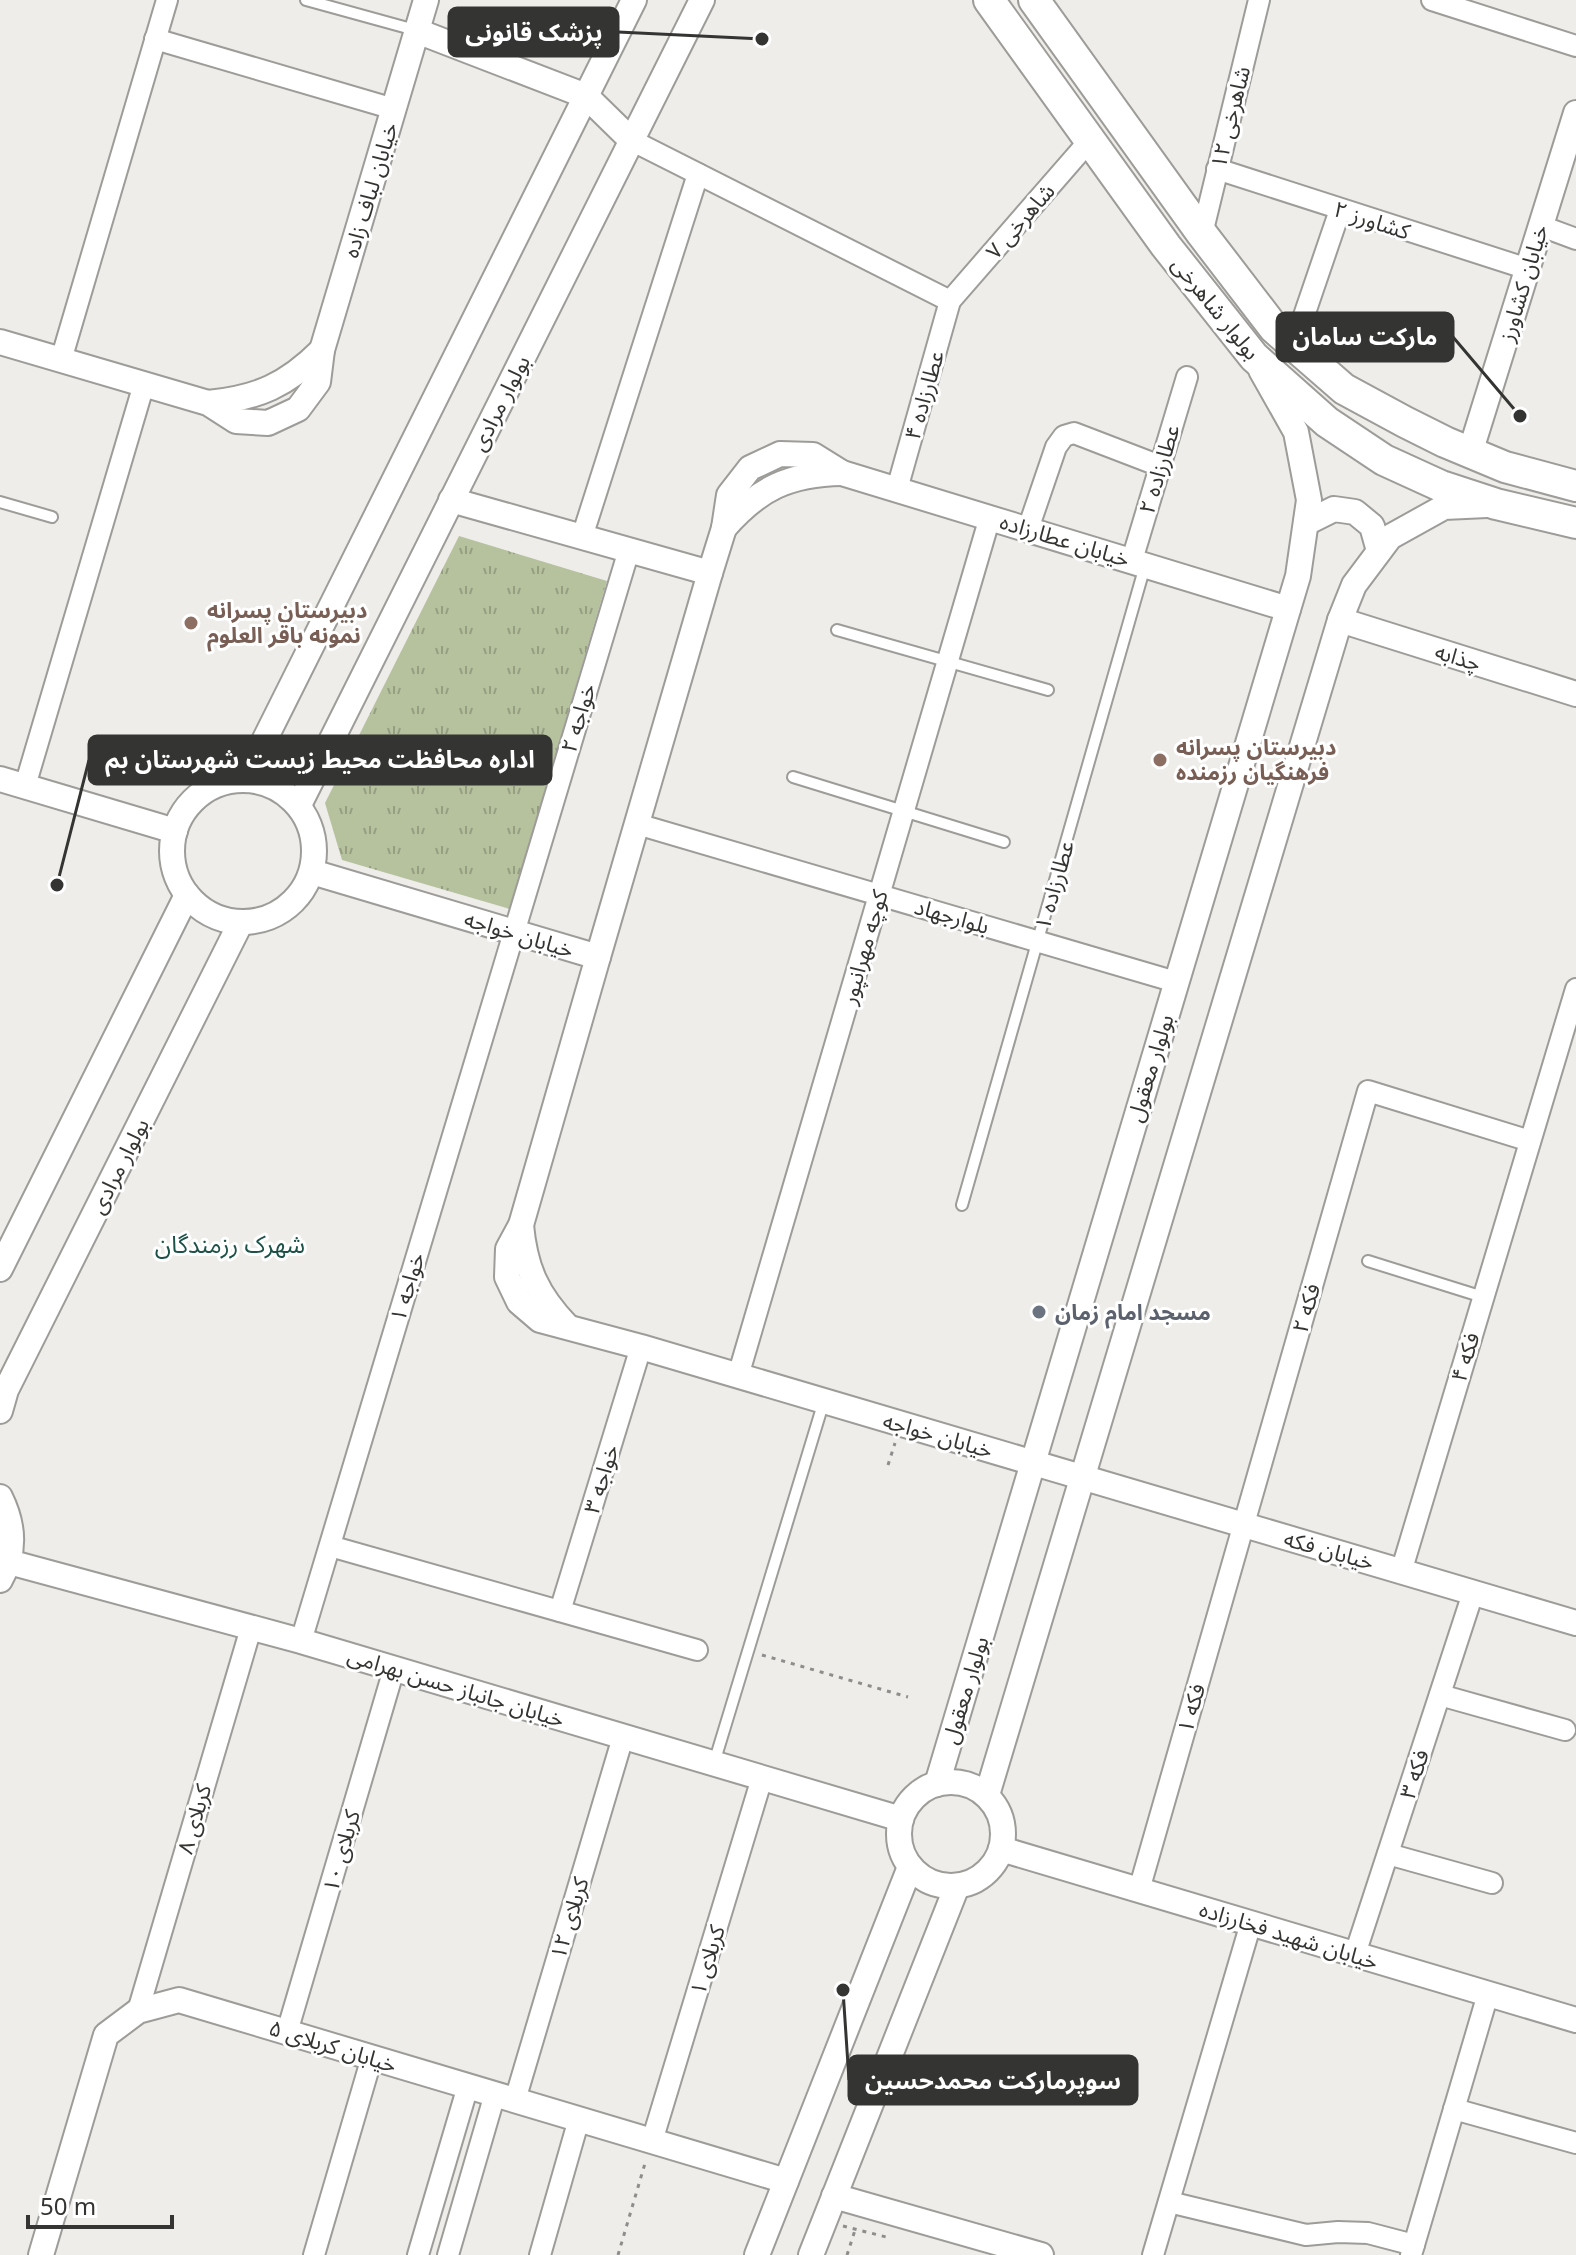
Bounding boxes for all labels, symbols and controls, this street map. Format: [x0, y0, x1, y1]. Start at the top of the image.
callout: پزشک قانونی [449, 8, 618, 56]
text: پزشک قانونی [465, 15, 603, 49]
street label: شاهرخی ۱۲ [1202, 63, 1256, 171]
street label: خیابان لباف زاده [334, 118, 404, 261]
street label: شاهرخی ۷ [978, 176, 1061, 265]
street label: کشاورز ۲ [1330, 193, 1415, 246]
street label: خیابان کشاورز [1490, 221, 1554, 346]
street label: بولوار شاهرخی [1166, 249, 1268, 365]
callout: مارکت سامان [1277, 313, 1453, 361]
text: مارکت سامان [1293, 319, 1437, 352]
street label: عطارزاده ۴ [896, 347, 950, 443]
street label: بولوار مرادی [462, 350, 536, 456]
street label: عطارزاده ۲ [1130, 421, 1186, 517]
street label: خیابان عطارزاده [997, 505, 1134, 573]
place label: دبیرستان پسرانه نمونه باقر العلوم [207, 594, 367, 652]
marker: دبیرستان پسرانه نمونه باقر العلوم [182, 614, 200, 632]
street label: چذابه [1431, 635, 1485, 678]
street label: خواجه ۲ [552, 680, 602, 756]
place label: دبیرستان پسرانه فرهنگیان رزمنده [1176, 731, 1336, 786]
callout: اداره محافظت محیط زیست شهرستان بم [89, 736, 551, 784]
text: اداره محافظت محیط زیست شهرستان بم [105, 742, 535, 777]
marker: دبیرستان پسرانه فرهنگیان رزمنده [1151, 751, 1169, 769]
street label: عطارزاده ۱ [1026, 837, 1080, 933]
street label: کوچه مهرانپور [832, 885, 895, 1009]
street label: بلوارجهاد [911, 890, 993, 940]
street label: خیابان خواجه [461, 902, 578, 964]
street label: بولوار معقول [1118, 1010, 1180, 1125]
street label: بولوار مرادی [81, 1113, 155, 1219]
district label: شهرک رزمندگان [155, 1227, 305, 1260]
street label: خواجه ۱ [381, 1249, 431, 1325]
street label: فکه ۲ [1284, 1280, 1326, 1336]
place label: مسجد امام زمان [1055, 1296, 1211, 1329]
marker: مسجد امام زمان [1030, 1303, 1048, 1321]
street label: فکه ۴ [1442, 1328, 1486, 1385]
street label: خیابان خواجه [880, 1404, 997, 1464]
street label: خواجه ۳ [575, 1441, 625, 1517]
street label: خیابان فکه [1281, 1522, 1378, 1576]
street label: بولوار معقول [933, 1632, 995, 1747]
street label: خیابان جانباز حسن بهرامی [344, 1639, 568, 1733]
street label: فکه ۱ [1169, 1680, 1211, 1736]
street label: فکه ۳ [1391, 1745, 1435, 1802]
street label: کربلای ۸ [169, 1779, 218, 1857]
street label: کربلای ۱۰ [314, 1805, 366, 1895]
street label: کربلای ۱۲ [541, 1872, 595, 1962]
street label: خیابان شهید فخارزاده [1196, 1893, 1382, 1975]
street label: کربلای ۱ [681, 1920, 731, 1998]
street label: خیابان کربلای ۵ [266, 2011, 401, 2079]
callout: سوپرمارکت محمدحسین [849, 2056, 1137, 2104]
text: سوپرمارکت محمدحسین [865, 2063, 1121, 2097]
scale bar [28, 2179, 172, 2229]
text: 50 m [40, 2189, 96, 2222]

